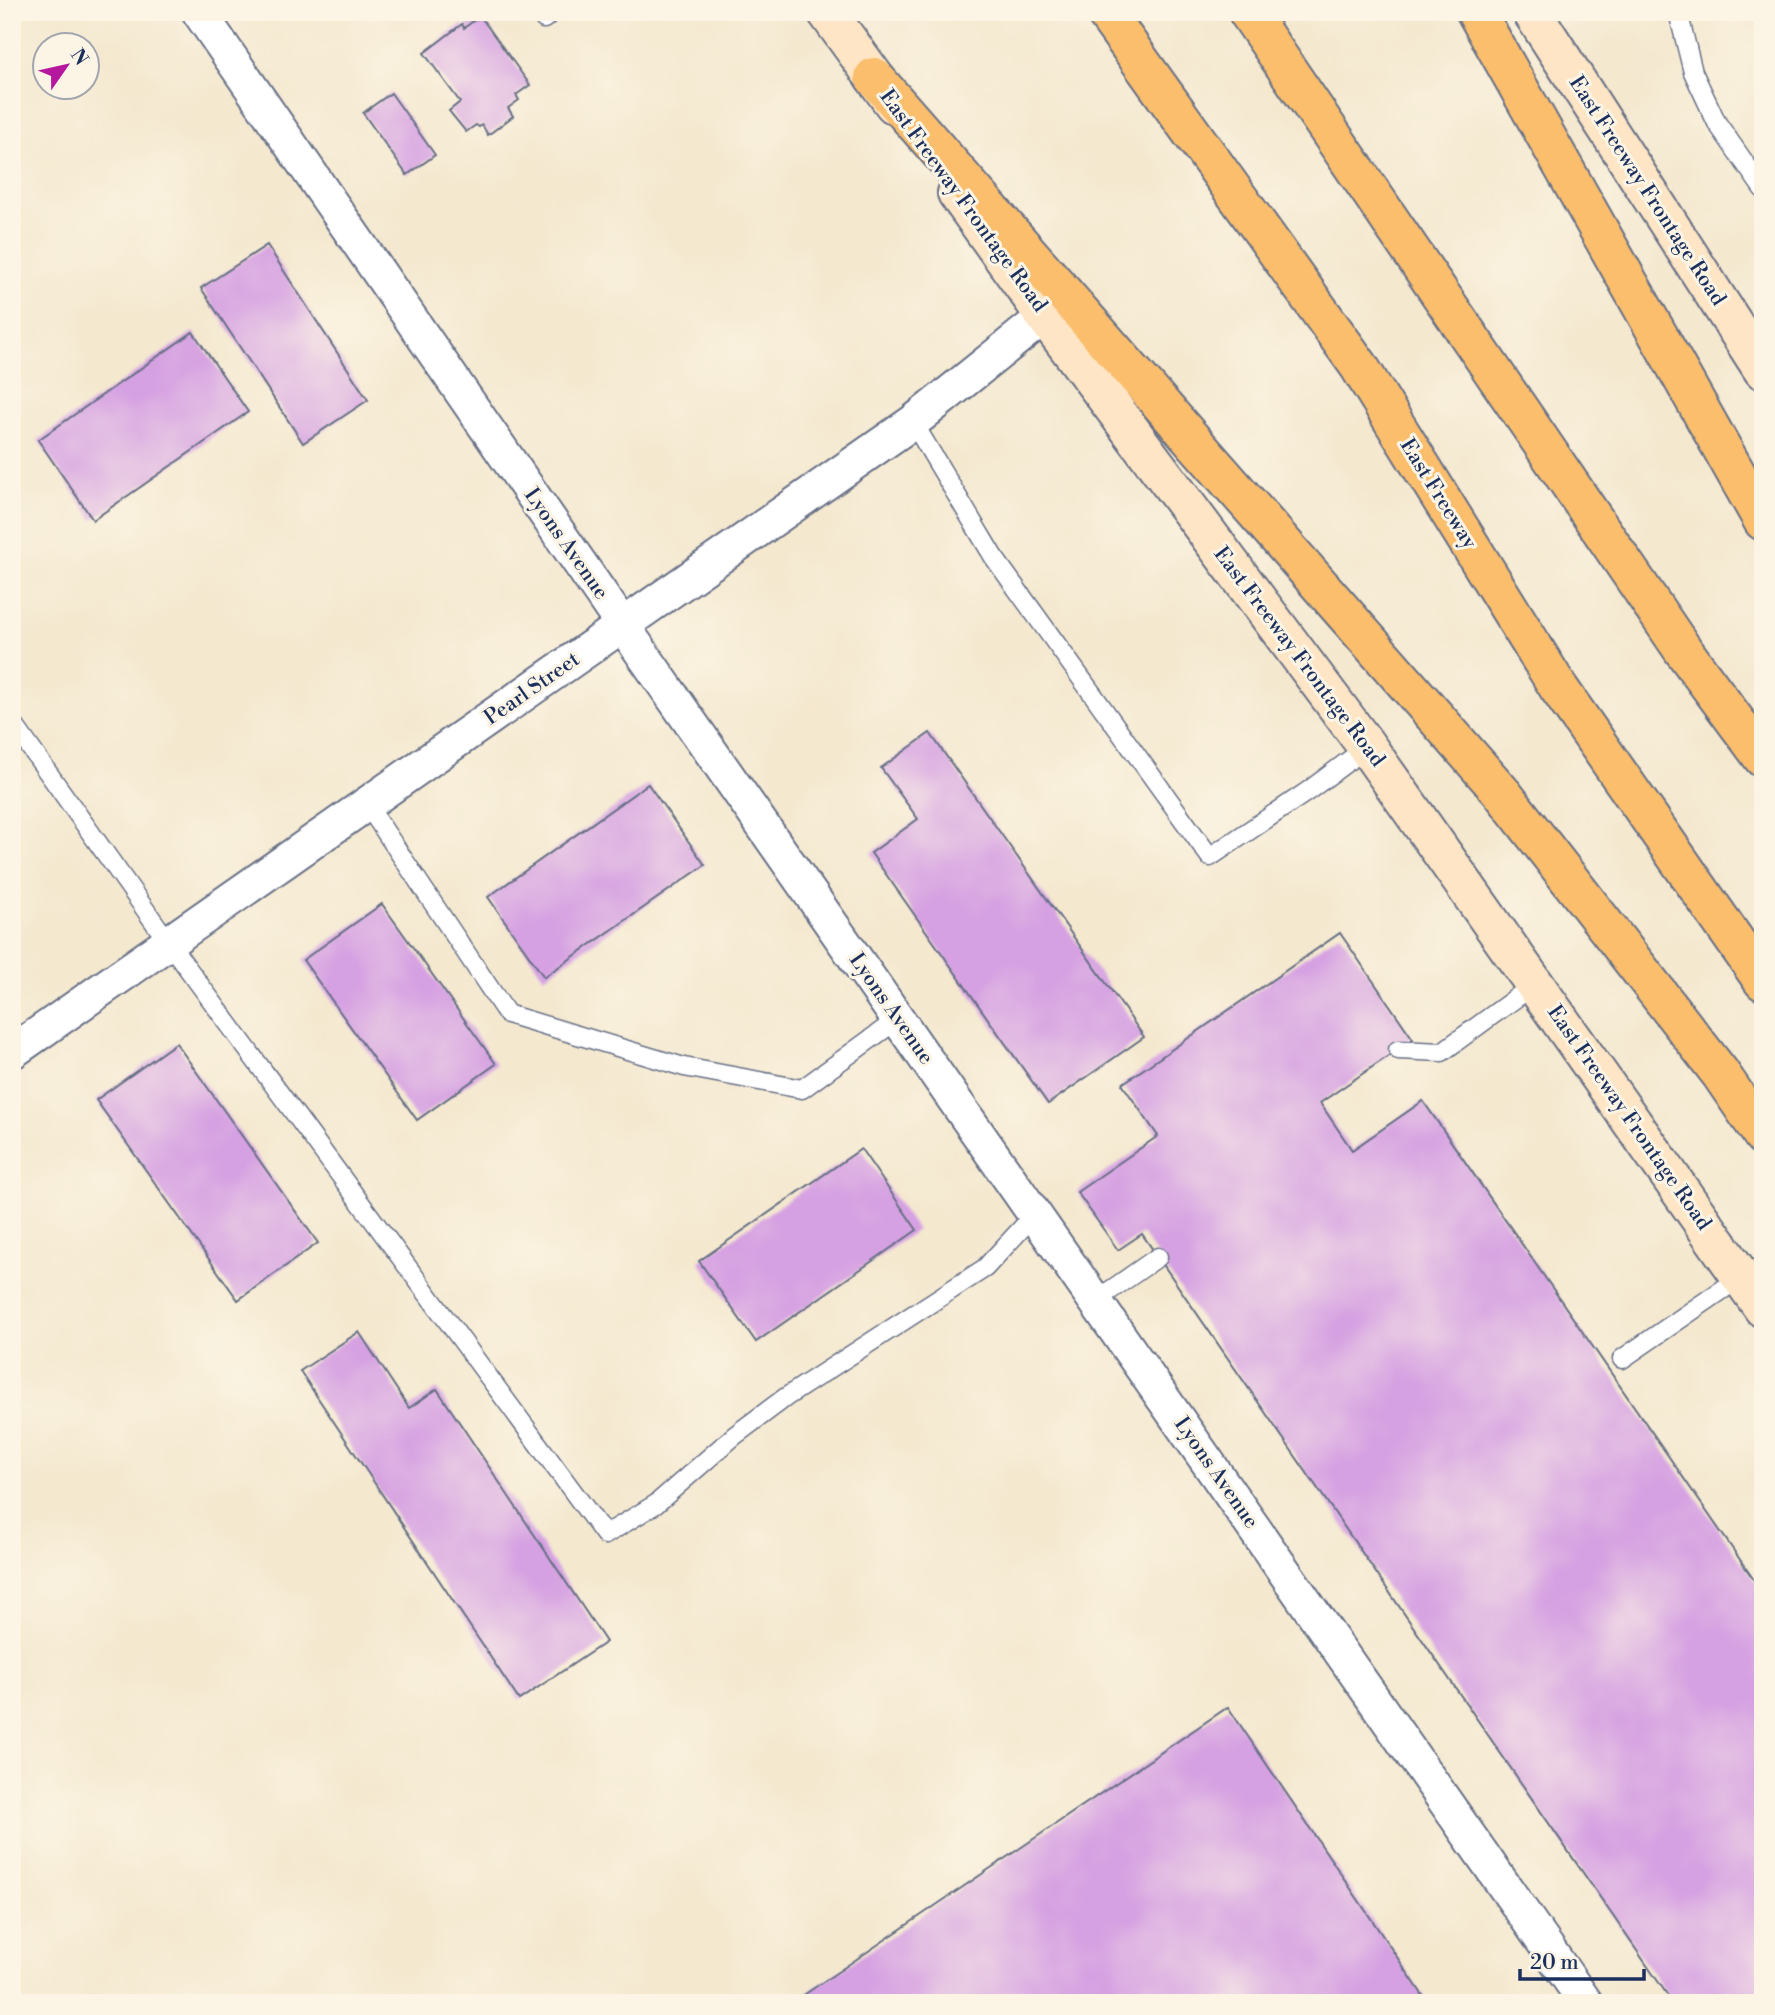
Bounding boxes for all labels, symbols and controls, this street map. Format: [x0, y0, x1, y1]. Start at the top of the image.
north arrow [32, 32, 102, 102]
text: N [65, 44, 93, 70]
street label: East Freeway Frontage Road [1563, 71, 1731, 311]
street label: East Freeway Frontage Road [873, 85, 1053, 317]
street label: East Freeway [1394, 434, 1483, 555]
street label: Lyons Avenue [518, 483, 614, 605]
street label: East Freeway Frontage Road [1208, 542, 1390, 772]
street label: Pearl Street [479, 646, 585, 731]
street label: Lyons Avenue [843, 948, 939, 1070]
street label: East Freeway Frontage Road [1541, 1000, 1717, 1236]
street label: Lyons Avenue [1168, 1412, 1264, 1534]
scale bar [1520, 1938, 1644, 1982]
text: 20 m [1530, 1950, 1579, 1976]

